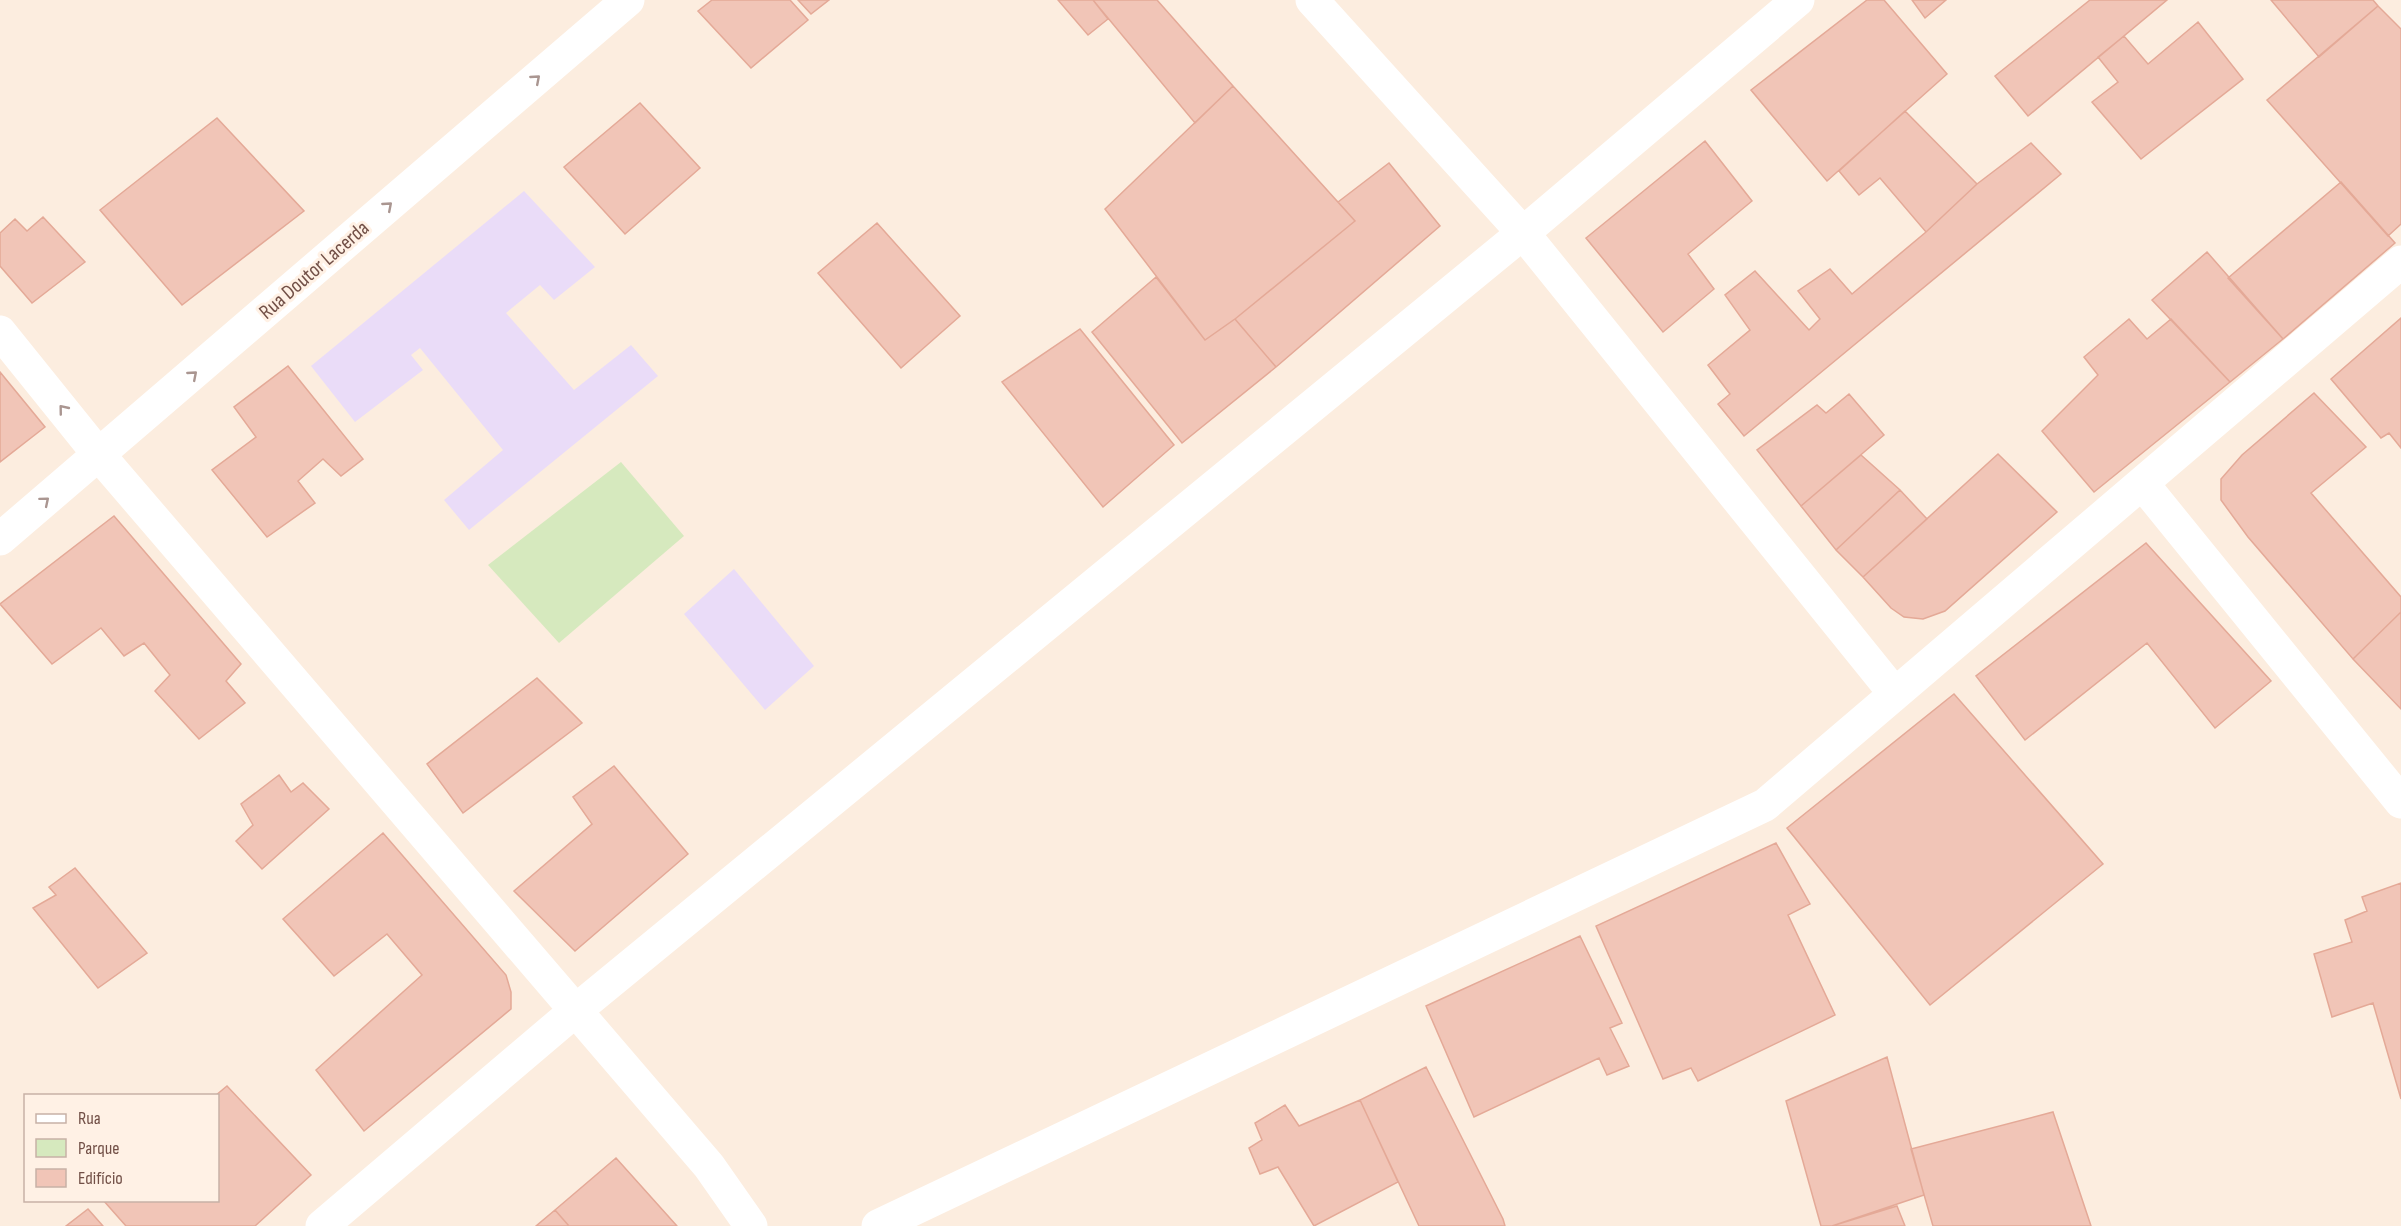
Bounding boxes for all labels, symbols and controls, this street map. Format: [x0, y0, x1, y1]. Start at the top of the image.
one-way arrow [529, 75, 540, 86]
one-way arrow [381, 202, 392, 213]
street label: Rua Doutor Lacerda [254, 216, 374, 324]
one-way arrow [186, 371, 197, 382]
one-way arrow [59, 405, 70, 416]
one-way arrow [38, 498, 49, 509]
legend [24, 1094, 219, 1202]
text: Rua [78, 1108, 101, 1129]
text: Parque [78, 1138, 119, 1159]
text: Edifício [78, 1168, 123, 1189]

